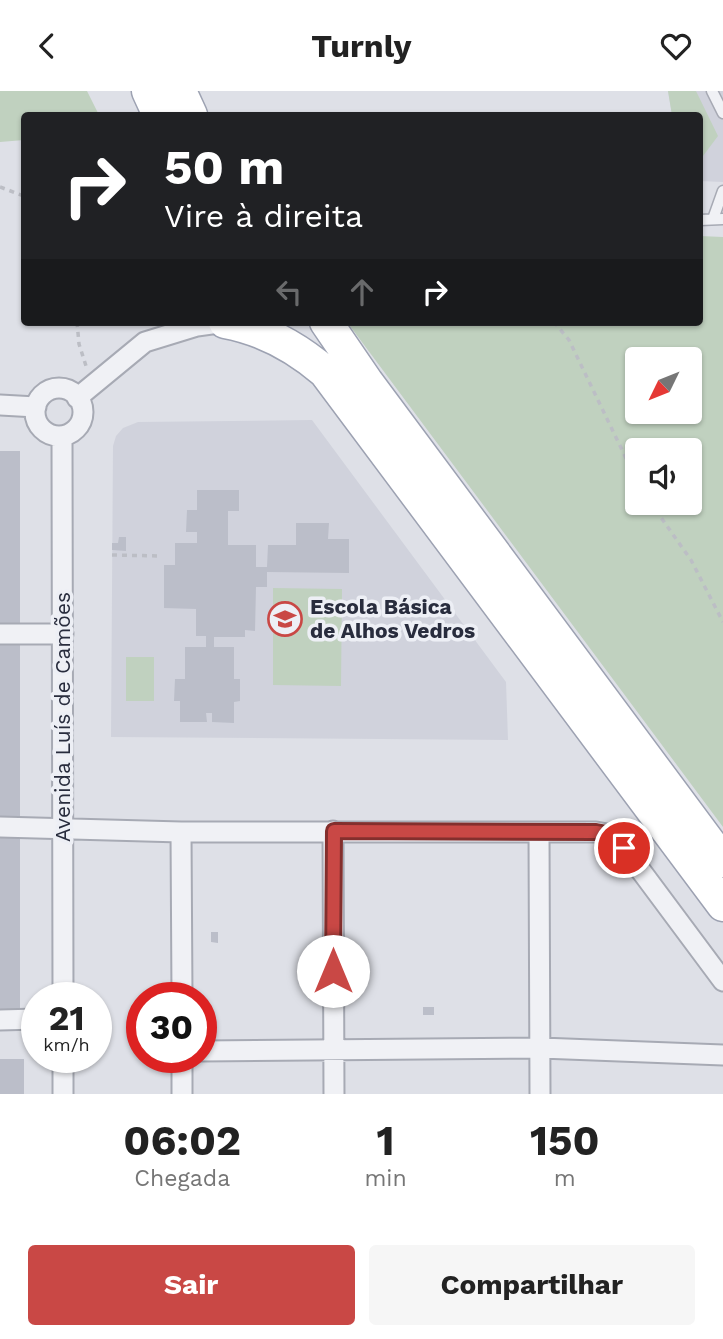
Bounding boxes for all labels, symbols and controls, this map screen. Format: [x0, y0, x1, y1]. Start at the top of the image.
icon: back [28, 27, 66, 65]
text: Turnly [311, 27, 412, 65]
icon: heart [657, 27, 695, 65]
text: 50 m [164, 138, 284, 196]
icon: right [49, 140, 140, 231]
text: Vire à direita [164, 197, 363, 235]
icon: left [270, 273, 308, 311]
icon: ahead [343, 273, 381, 311]
icon: right [416, 273, 454, 311]
north arrow [625, 347, 702, 423]
map controls [625, 347, 702, 515]
button: sound [625, 438, 702, 515]
street label: Avenida Luís de Camões [50, 592, 75, 842]
place label: Escola Básica de Alhos Vedros [310, 594, 475, 643]
school or university icon: Escola Básica de Alhos Vedros [266, 600, 304, 638]
pin [594, 818, 654, 878]
icon: arrive [605, 829, 643, 867]
position arrow [296, 934, 370, 1008]
speed limit sign: 30 [126, 982, 217, 1073]
text: 21 [49, 997, 84, 1039]
text: km/h [43, 1034, 90, 1055]
text: 06:02 [123, 1116, 241, 1165]
text: 1 [376, 1116, 395, 1165]
text: 150 [530, 1116, 600, 1165]
text: Chegada [134, 1165, 230, 1192]
text: min [364, 1165, 407, 1192]
text: m [554, 1165, 576, 1192]
button: Sair [28, 1245, 355, 1325]
button: Compartilhar [369, 1245, 695, 1325]

